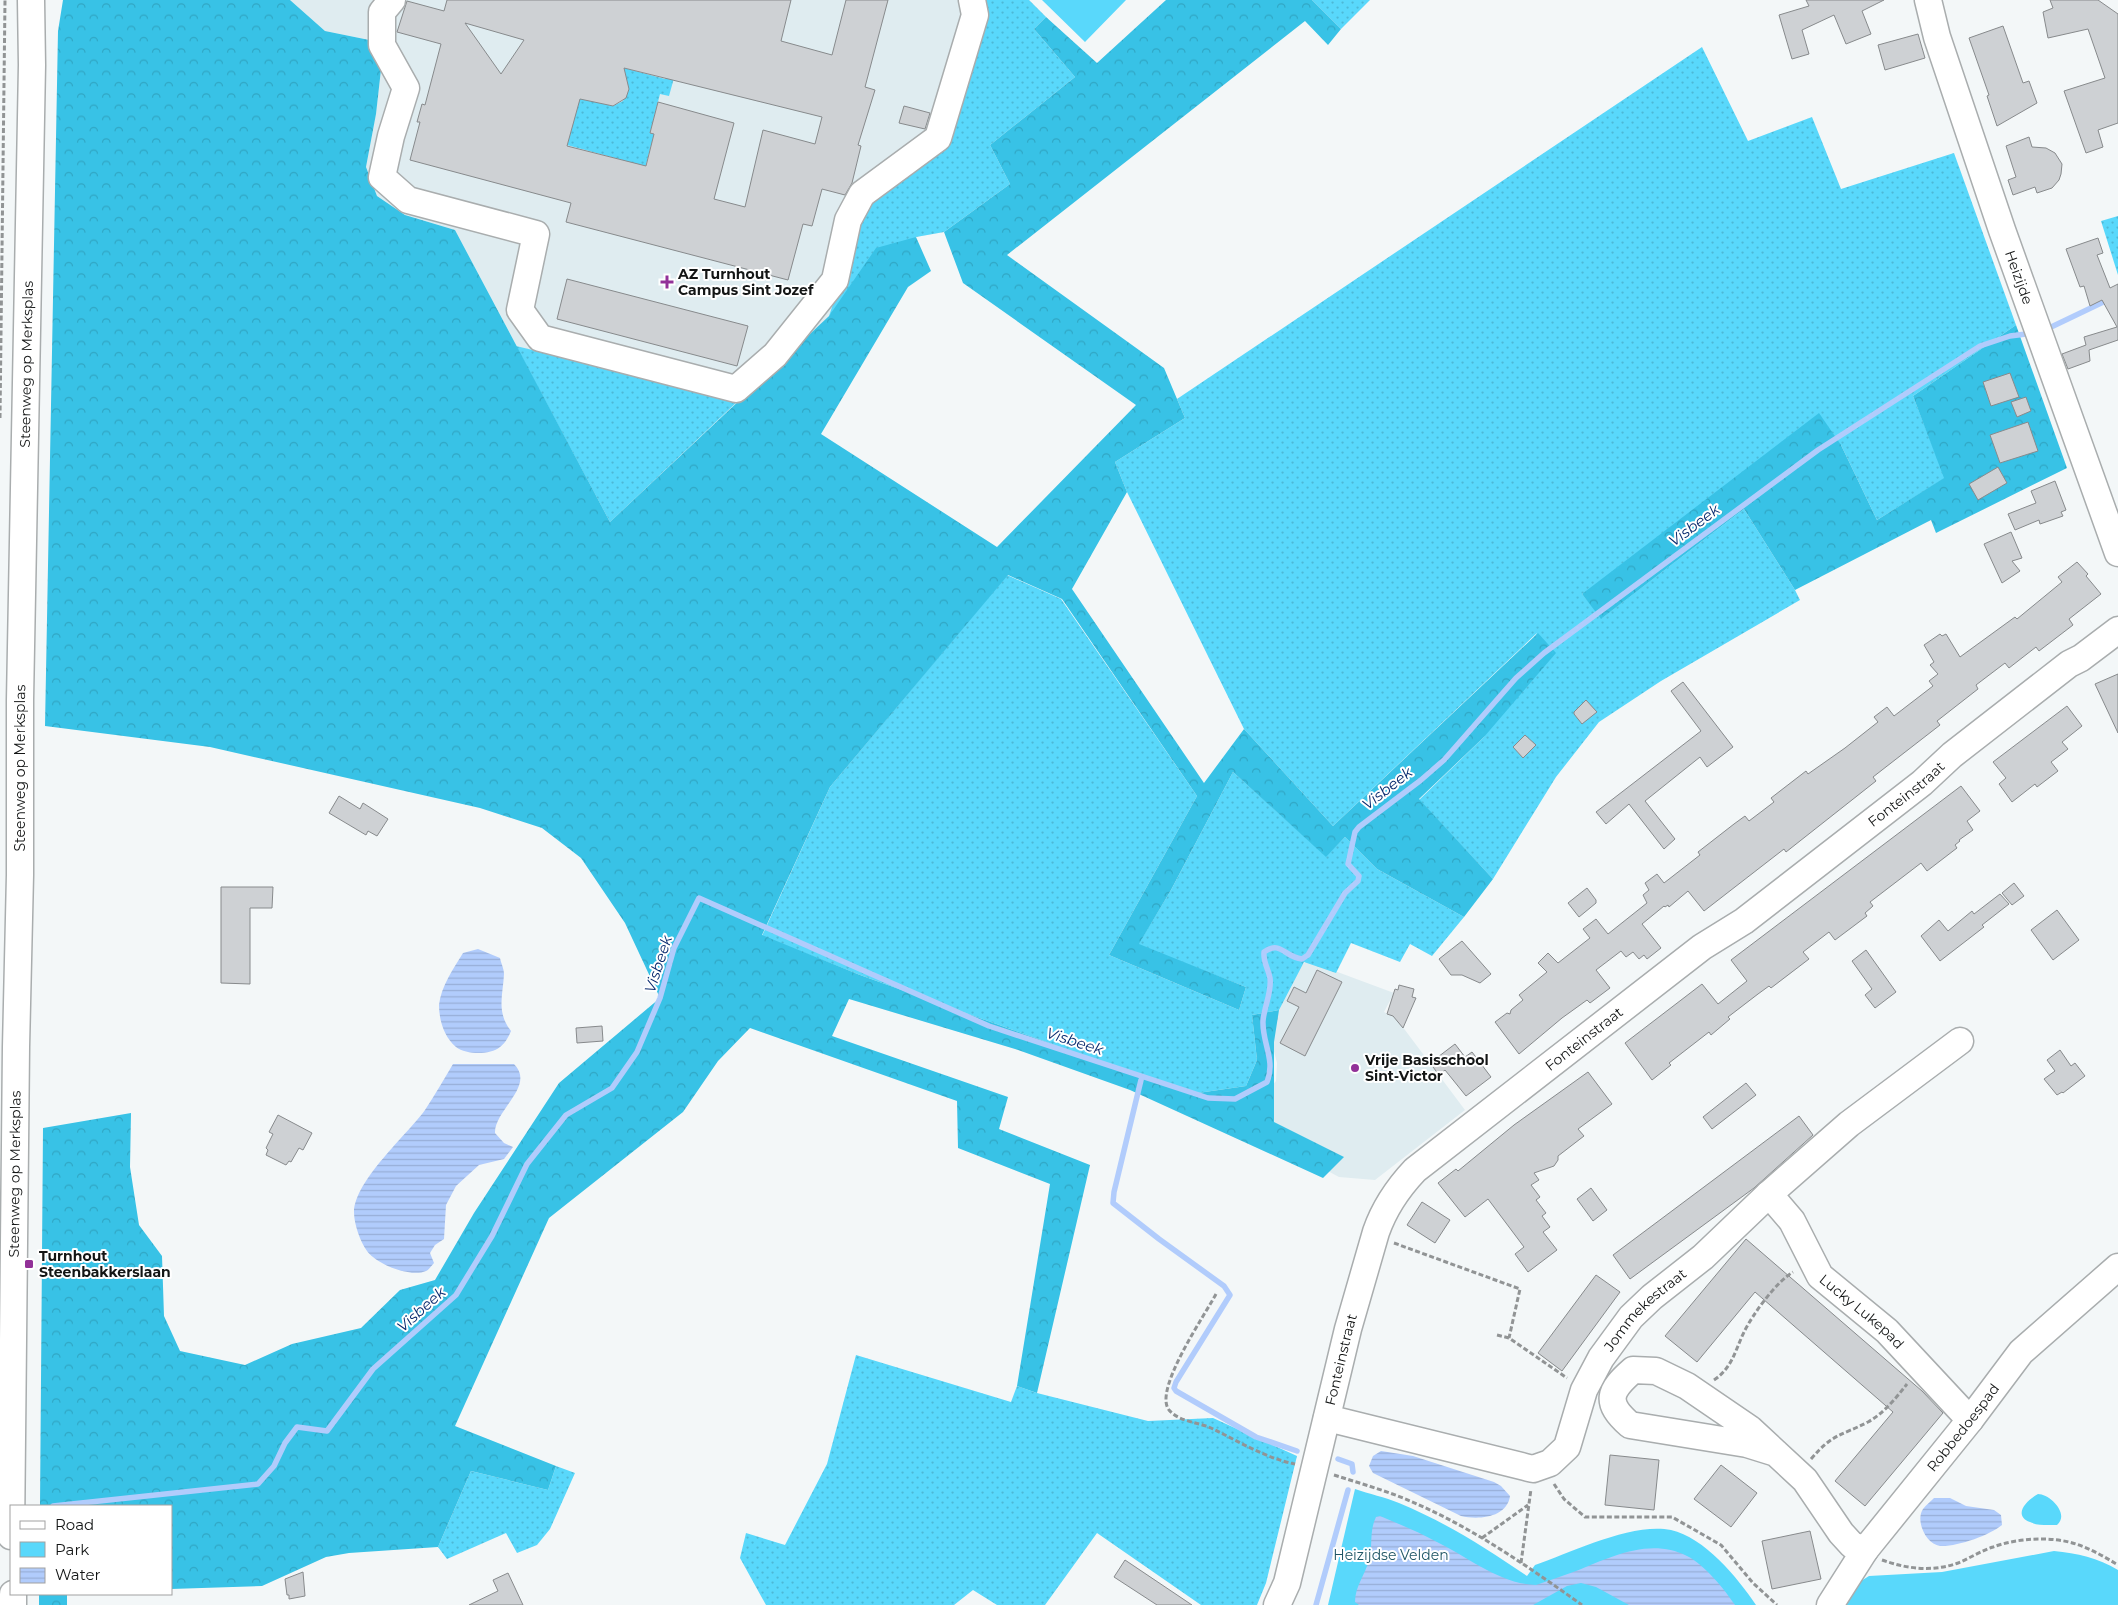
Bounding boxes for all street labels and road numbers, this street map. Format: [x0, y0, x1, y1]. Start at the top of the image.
street label: Heizijde [2001, 248, 2037, 307]
street label: Steenweg op Merksplas [16, 280, 37, 448]
street label: Steenweg op Merksplas [11, 684, 29, 852]
street label: Fonteinstraat [1864, 757, 1949, 831]
street label: Fonteinstraat [1541, 1003, 1627, 1075]
street label: Steenweg op Merksplas [5, 1090, 25, 1258]
street label: Jommekestraat [1599, 1264, 1690, 1356]
street label: Lucky Lukepad [1816, 1270, 1908, 1353]
street label: Fonteinstraat [1321, 1311, 1361, 1407]
street label: Robbedoespad [1923, 1380, 2003, 1475]

